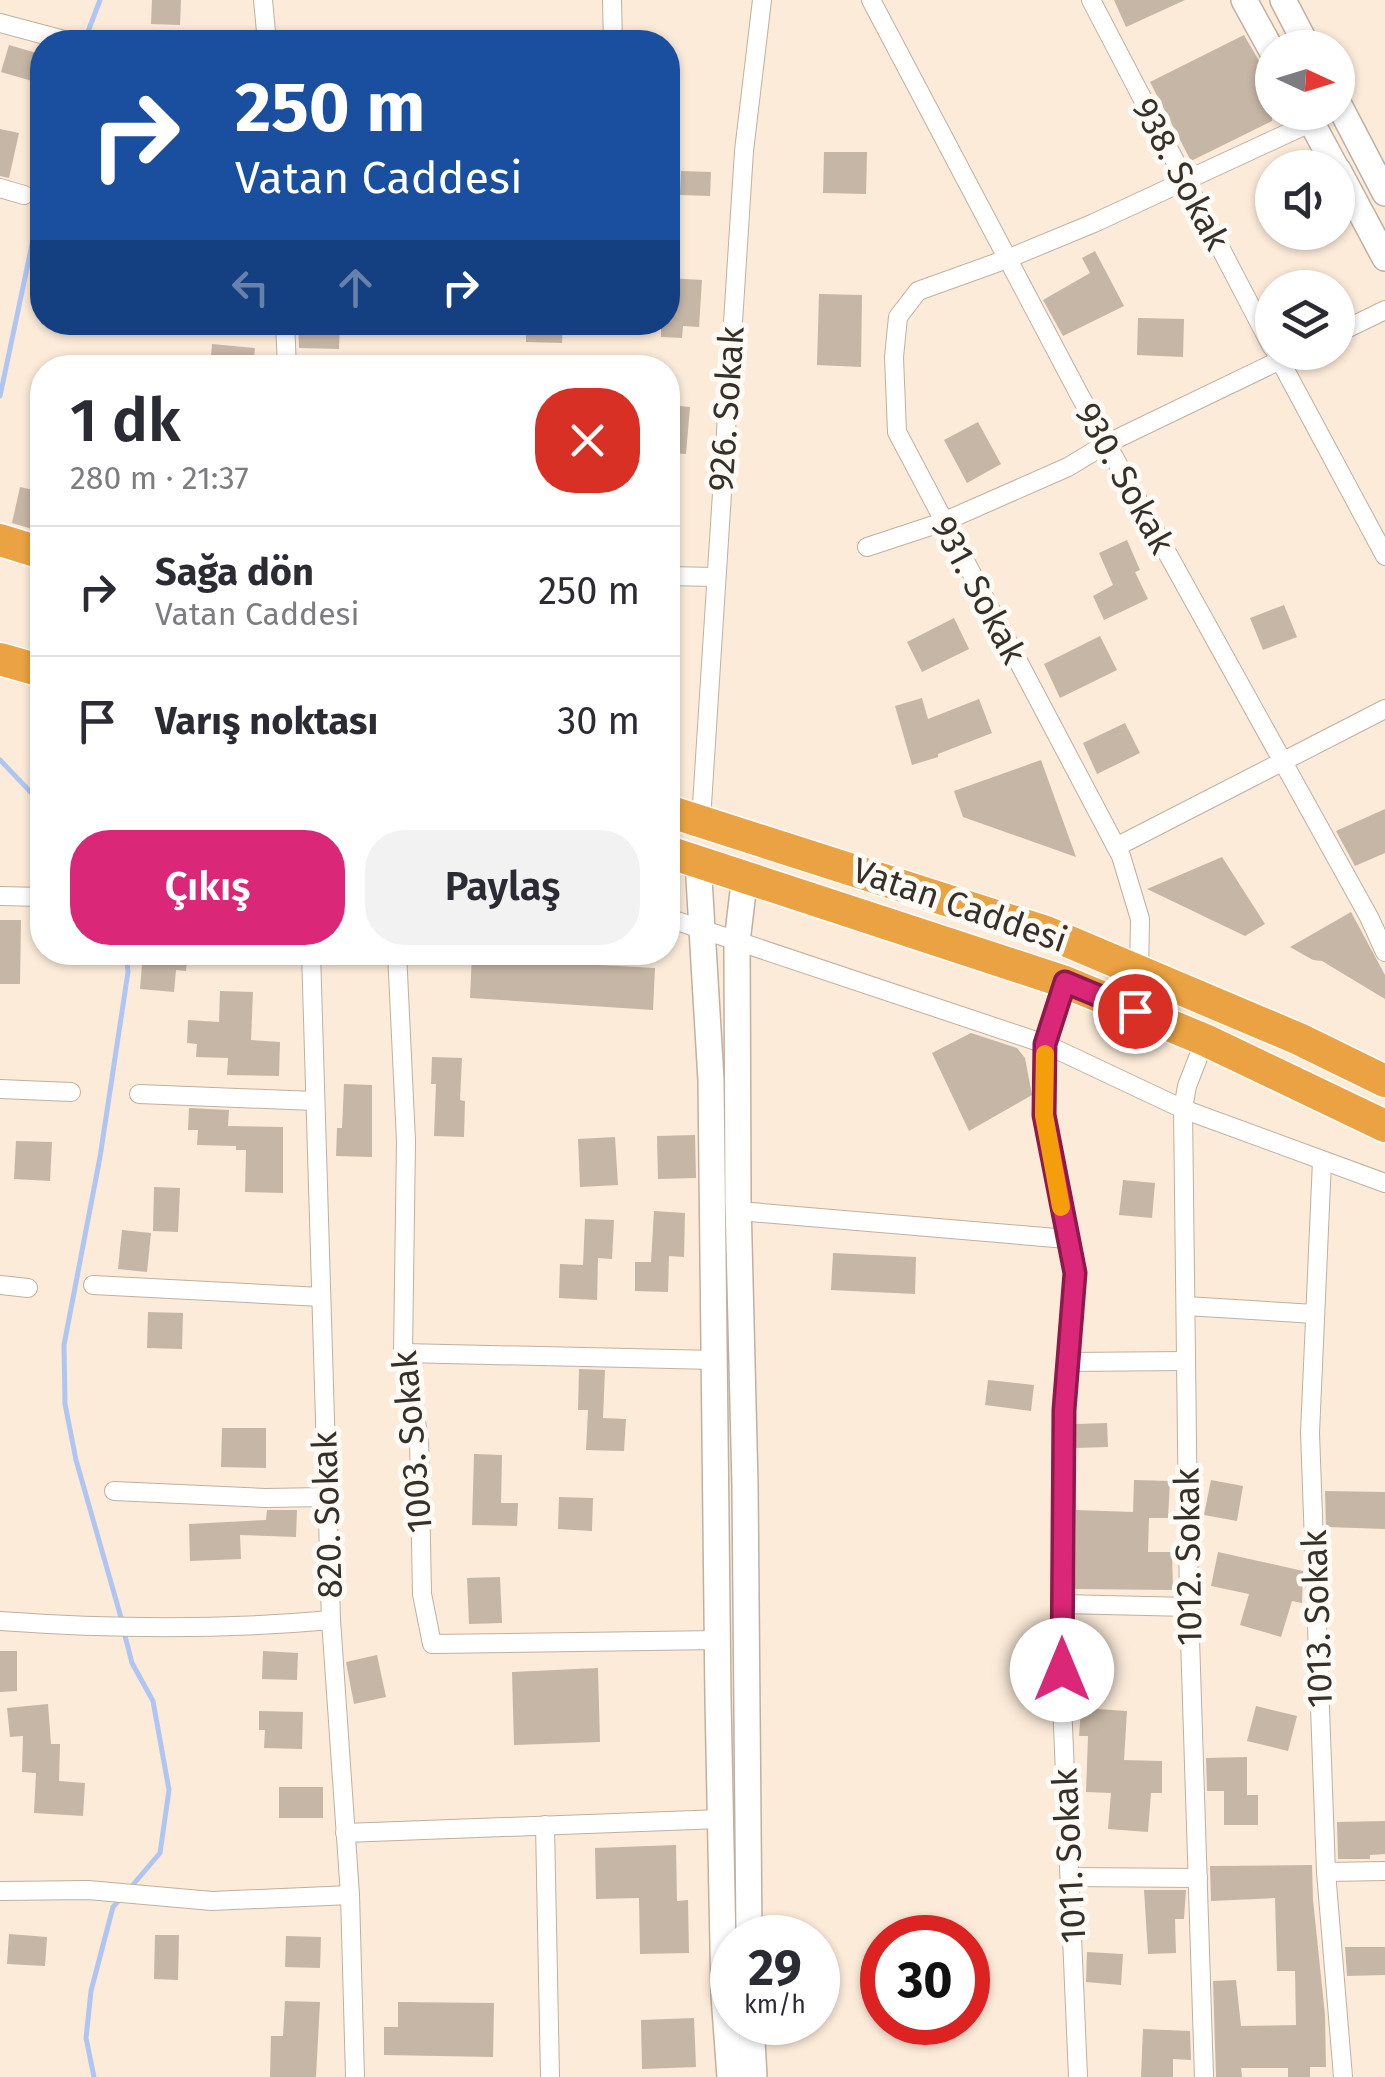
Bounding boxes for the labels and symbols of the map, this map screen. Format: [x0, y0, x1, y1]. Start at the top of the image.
north arrow [1255, 30, 1355, 130]
street label: 938. Sokak [1123, 91, 1239, 257]
street label: 926. Sokak [699, 325, 753, 493]
street label: 930. Sokak [1066, 395, 1184, 561]
street label: 931. Sokak [923, 509, 1035, 671]
street label: Vatan Caddesi [847, 849, 1073, 961]
pin [1093, 969, 1178, 1054]
street label: 1003. Sokak [383, 1349, 441, 1535]
street label: 820. Sokak [303, 1431, 351, 1599]
street label: 1012. Sokak [1165, 1468, 1211, 1646]
street label: 1013. Sokak [1293, 1529, 1341, 1709]
position arrow [1010, 1618, 1114, 1722]
street label: 1011. Sokak [1043, 1767, 1095, 1945]
speed limit sign: 30 [860, 1915, 990, 2045]

